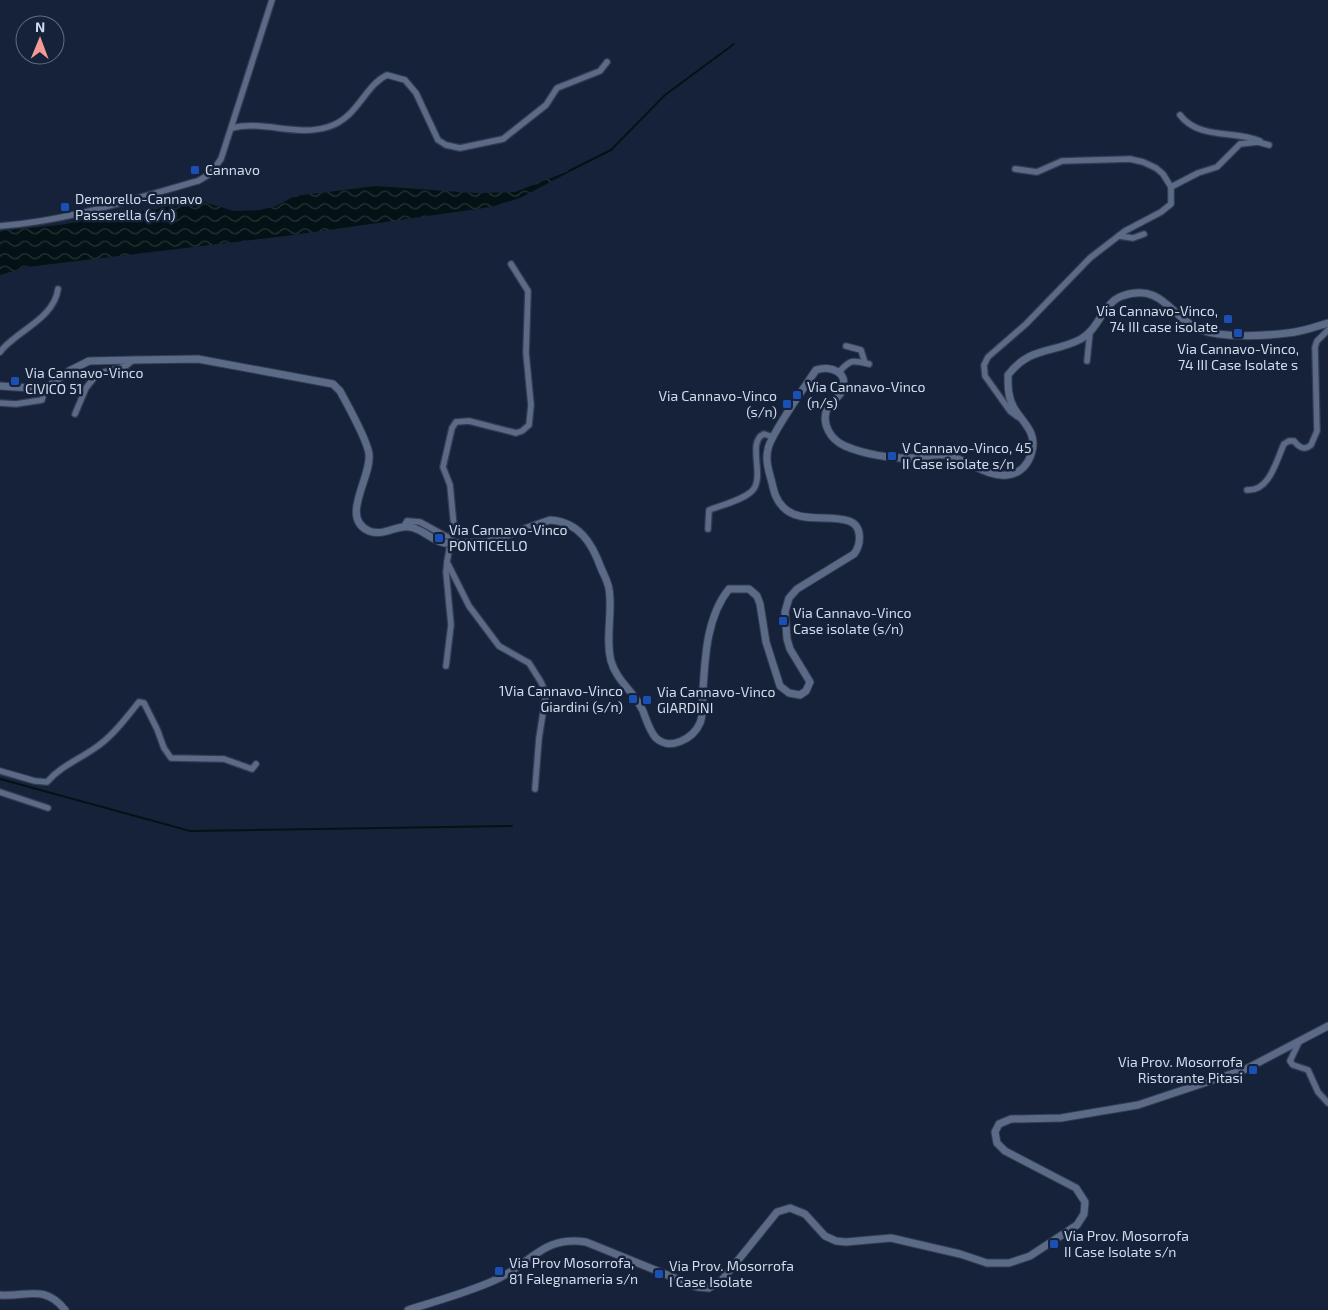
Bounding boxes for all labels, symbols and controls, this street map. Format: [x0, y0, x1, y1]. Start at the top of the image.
north arrow [15, 15, 65, 65]
text: N [35, 18, 45, 35]
place label: Cannavo [205, 161, 260, 178]
marker: Cannavo [189, 164, 201, 176]
place label: Demorello-Cannavo Passerella (s/n) [75, 190, 202, 223]
marker: Demorello-Cannavo Passerella (s/n) [59, 201, 71, 213]
place label: Via Cannavo-Vinco, 74 III case isolate [1096, 302, 1218, 335]
marker: Via Cannavo-Vinco, 74 III case isolate [1222, 313, 1234, 325]
marker: Via Cannavo-Vinco, 74 III Case Isolate s [1232, 327, 1244, 339]
place label: Via Cannavo-Vinco, 74 III Case Isolate s [1177, 340, 1299, 373]
place label: Via Cannavo-Vinco CIVICO 51 [25, 364, 144, 397]
marker: Via Cannavo-Vinco CIVICO 51 [9, 375, 21, 387]
place label: Via Cannavo-Vinco (n/s) [807, 378, 926, 411]
place label: Via Cannavo-Vinco (s/n) [659, 387, 777, 420]
marker: Via Cannavo-Vinco (n/s) [791, 389, 803, 401]
marker: Via Cannavo-Vinco (s/n) [781, 398, 793, 410]
place label: V Cannavo-Vinco, 45 II Case isolate s/n [902, 439, 1031, 472]
marker: V Cannavo-Vinco, 45 II Case isolate s/n [886, 450, 898, 462]
place label: Via Cannavo-Vinco PONTICELLO [449, 521, 568, 554]
marker: Via Cannavo-Vinco PONTICELLO [433, 532, 445, 544]
place label: Via Cannavo-Vinco Case isolate (s/n) [793, 604, 912, 637]
marker: Via Cannavo-Vinco Case isolate (s/n) [777, 615, 789, 627]
place label: 1Via Cannavo-Vinco Giardini (s/n) [499, 682, 623, 715]
place label: Via Cannavo-Vinco GIARDINI [657, 683, 776, 716]
marker: 1Via Cannavo-Vinco Giardini (s/n) [627, 693, 639, 705]
marker: Via Cannavo-Vinco GIARDINI [641, 694, 653, 706]
place label: Via Prov. Mosorrofa Ristorante Pitasi [1118, 1053, 1243, 1086]
marker: Via Prov. Mosorrofa Ristorante Pitasi [1247, 1064, 1259, 1076]
place label: Via Prov. Mosorrofa II Case Isolate s/n [1064, 1227, 1189, 1260]
marker: Via Prov. Mosorrofa II Case Isolate s/n [1048, 1238, 1060, 1250]
place label: Via Prov Mosorrofa, 81 Falegnameria s/n [509, 1254, 638, 1287]
place label: Via Prov. Mosorrofa I Case Isolate [669, 1257, 794, 1290]
marker: Via Prov Mosorrofa, 81 Falegnameria s/n [493, 1265, 505, 1277]
marker: Via Prov. Mosorrofa I Case Isolate [653, 1268, 665, 1280]

